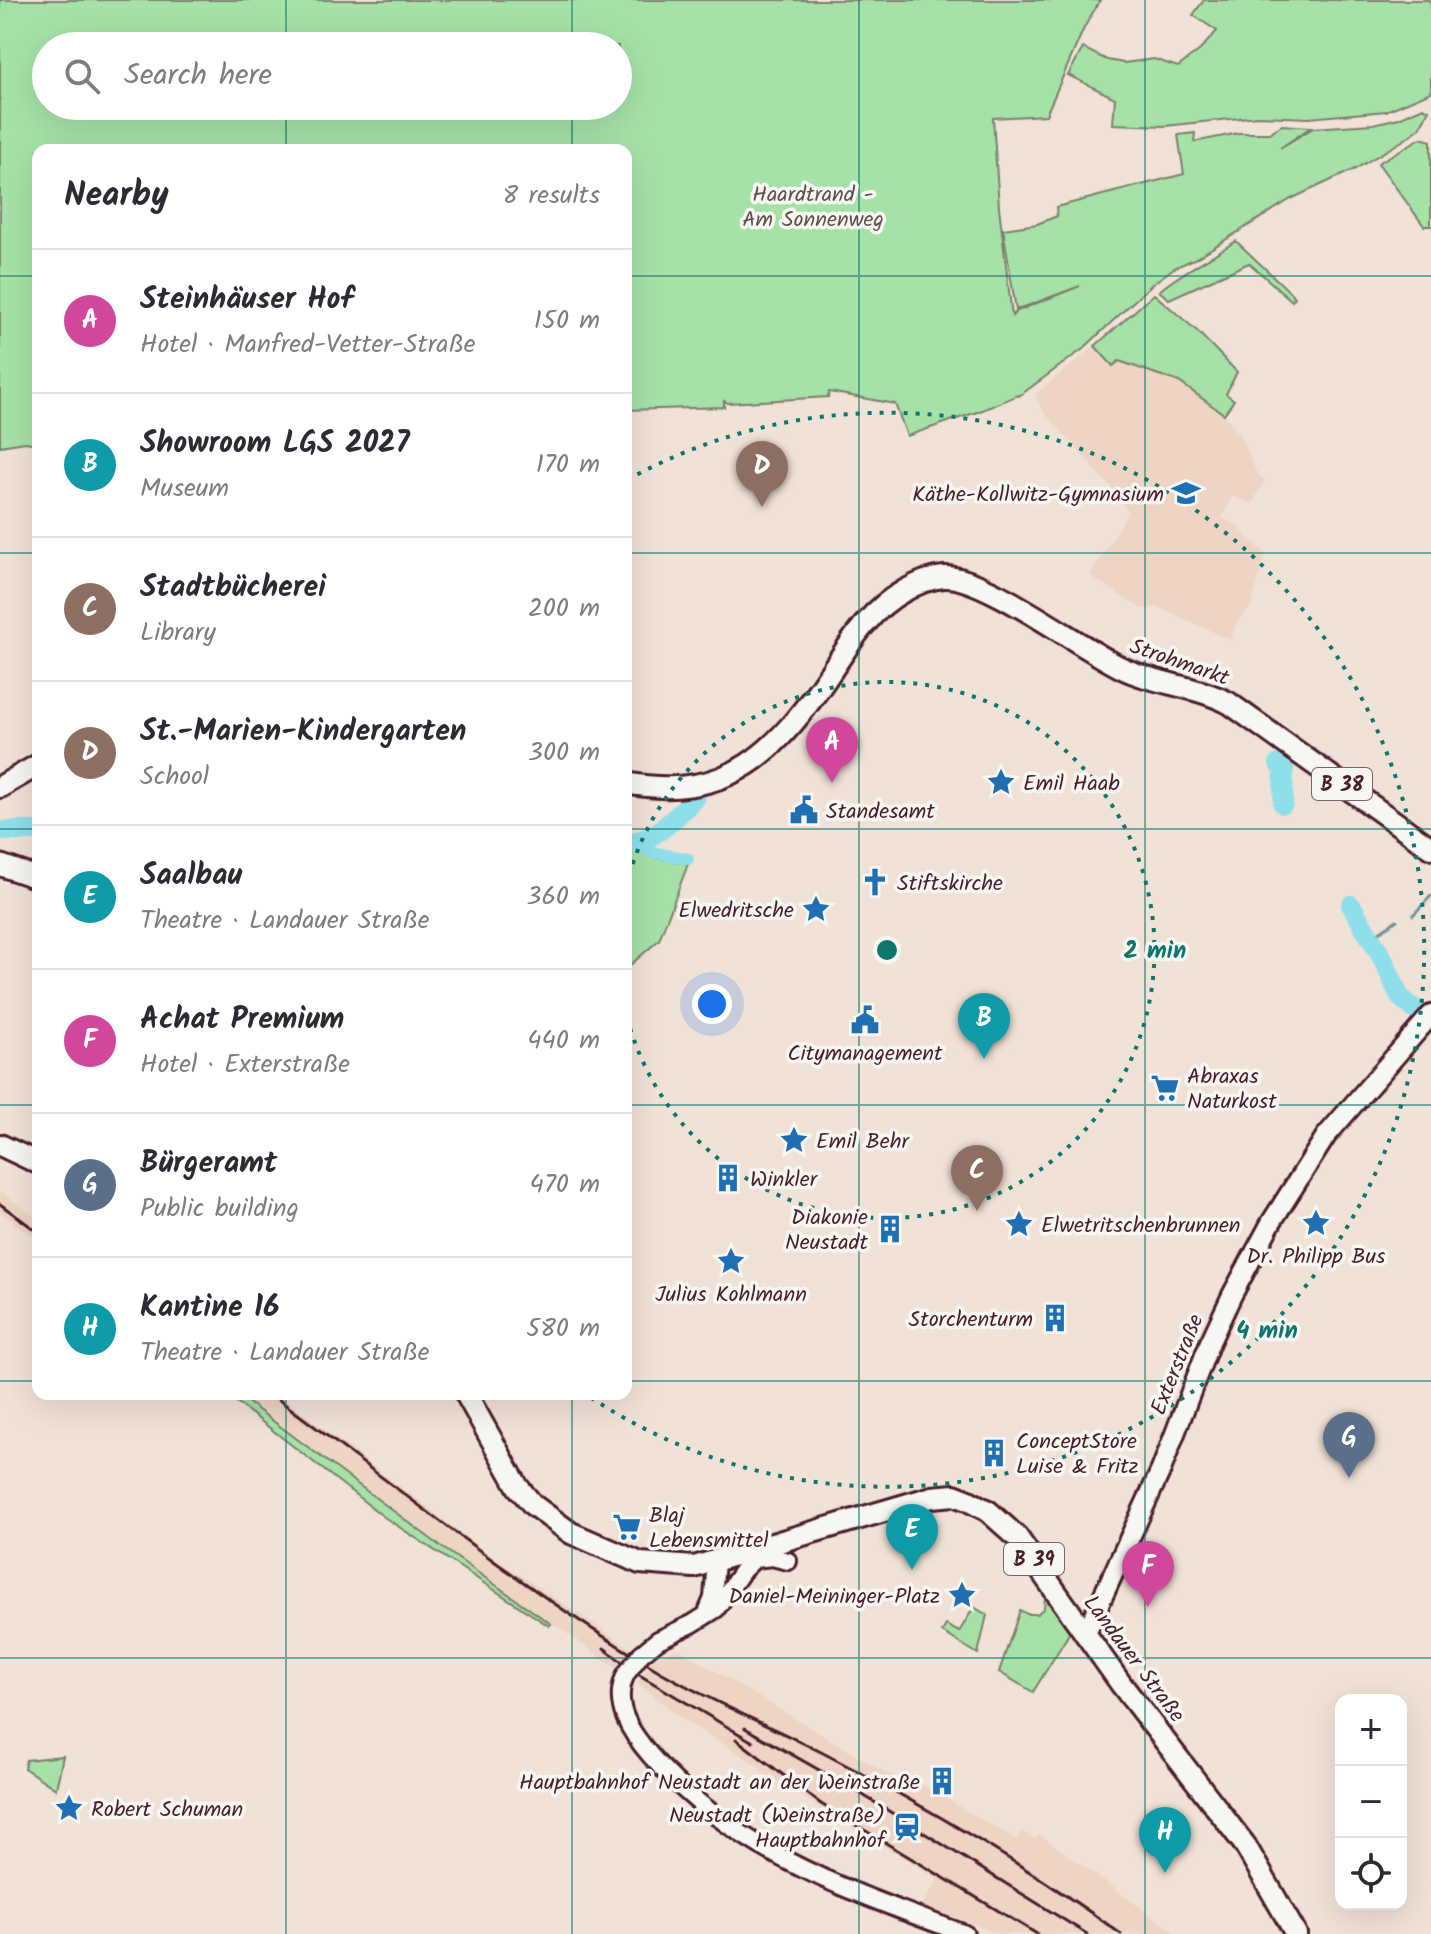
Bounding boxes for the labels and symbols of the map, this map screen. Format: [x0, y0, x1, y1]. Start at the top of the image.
park label: Haardtrand - Am Sonnenweg [742, 178, 884, 238]
pin: D [736, 441, 788, 507]
place label: Käthe-Kollwitz-Gymnasium [912, 478, 1164, 513]
school or university icon: Käthe-Kollwitz-Gymnasium [1171, 478, 1201, 508]
street label: Strohmarkt [1125, 630, 1234, 697]
pin: A [806, 717, 858, 783]
place icon: Emil Haab [986, 767, 1016, 797]
place label: Emil Haab [1023, 767, 1120, 802]
road number: B 38 [1312, 768, 1372, 800]
public building icon: Standesamt [789, 795, 819, 825]
place label: Standesamt [826, 795, 935, 830]
church icon: Stiftskirche [860, 867, 890, 897]
place label: Stiftskirche [897, 867, 1003, 902]
place label: Elwedritsche [678, 894, 794, 929]
place icon: Elwedritsche [801, 894, 831, 924]
text: 2 min [1124, 932, 1186, 971]
centre of rings [873, 936, 901, 964]
your location [692, 984, 732, 1024]
pin: B [958, 993, 1010, 1059]
public building icon: Citymanagement [850, 1005, 880, 1035]
place label: Citymanagement [787, 1037, 943, 1072]
place label: Abraxas Naturkost [1187, 1060, 1277, 1120]
supermarket icon: Abraxas Naturkost [1150, 1073, 1180, 1103]
place icon: Emil Behr [779, 1125, 809, 1155]
place label: Emil Behr [816, 1125, 911, 1160]
pin: C [951, 1145, 1003, 1211]
building icon: Winkler [713, 1163, 743, 1193]
place label: Winkler [750, 1163, 819, 1198]
place label: Diakonie Neustadt [785, 1201, 868, 1261]
place icon: Dr. Philipp Bus [1301, 1208, 1331, 1238]
place icon: Elwetritschenbrunnen [1004, 1209, 1034, 1239]
place label: Elwetritschenbrunnen [1041, 1209, 1241, 1244]
building icon: Diakonie Neustadt [875, 1214, 905, 1244]
place label: Dr. Philipp Bus [1247, 1240, 1386, 1275]
place icon: Julius Kohlmann [716, 1246, 746, 1276]
place label: Julius Kohlmann [655, 1278, 807, 1313]
place label: Storchenturm [908, 1303, 1033, 1338]
building icon: Storchenturm [1040, 1303, 1070, 1333]
street label: Exterstraße [1142, 1309, 1214, 1421]
text: 4 min [1236, 1312, 1298, 1351]
pin: G [1323, 1412, 1375, 1478]
place label: ConceptStore Luise & Fritz [1016, 1425, 1139, 1485]
building icon: ConceptStore Luise & Fritz [979, 1438, 1009, 1468]
place label: Blaj Lebensmittel [649, 1499, 769, 1559]
pin: E [886, 1504, 938, 1570]
supermarket icon: Blaj Lebensmittel [612, 1512, 642, 1542]
pin: F [1122, 1541, 1174, 1607]
road number: B 39 [1004, 1543, 1064, 1575]
place label: Daniel-Meininger-Platz [728, 1580, 940, 1615]
place icon: Daniel-Meininger-Platz [947, 1580, 977, 1610]
street label: Landauer Straße [1073, 1588, 1193, 1731]
place label: Hauptbahnhof Neustadt an der Weinstraße [519, 1766, 920, 1801]
building icon: Hauptbahnhof Neustadt an der Weinstraße [927, 1766, 957, 1796]
place icon: Robert Schuman [54, 1793, 84, 1823]
place label: Robert Schuman [91, 1793, 243, 1828]
place label: Neustadt (Weinstraße) Hauptbahnhof [669, 1799, 888, 1859]
pin: H [1139, 1807, 1191, 1873]
station icon: Neustadt (Weinstraße) Hauptbahnhof [892, 1812, 922, 1842]

